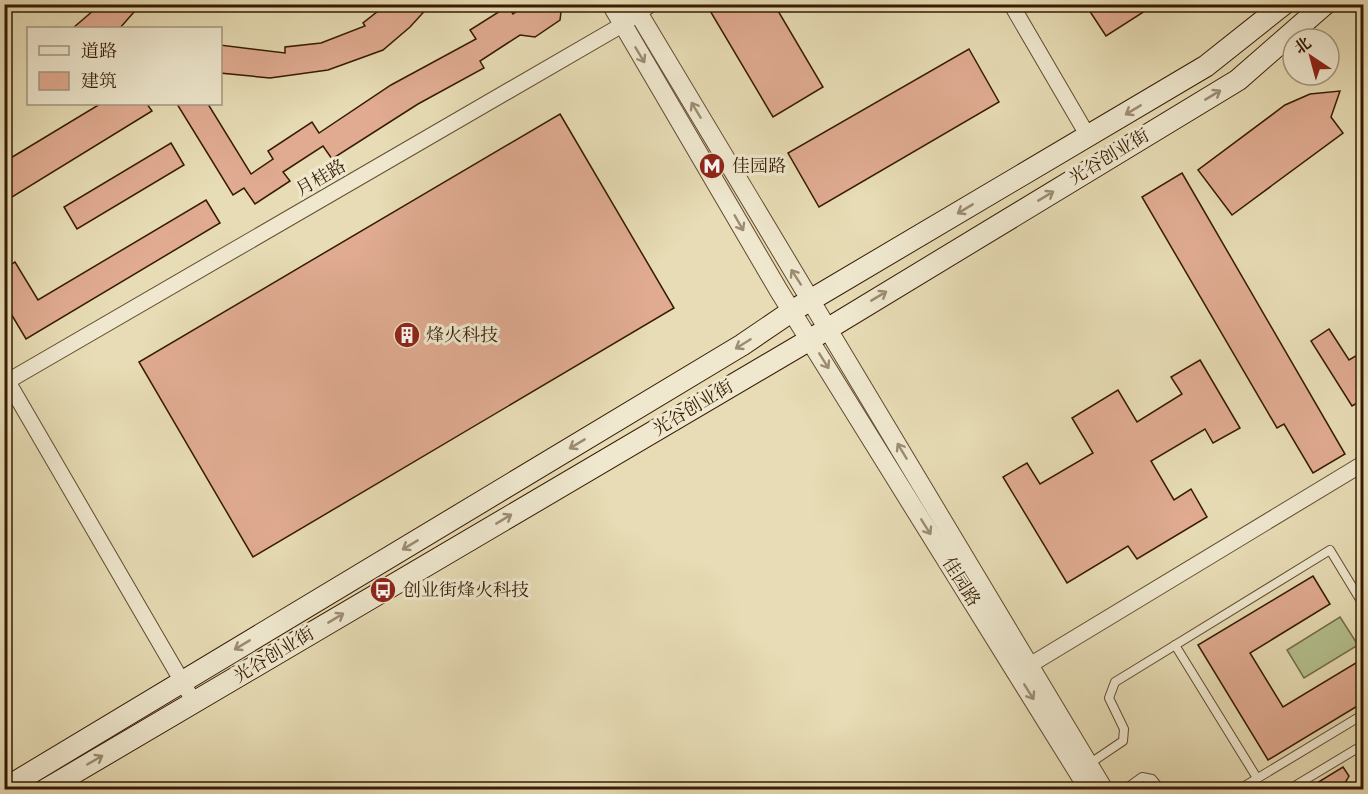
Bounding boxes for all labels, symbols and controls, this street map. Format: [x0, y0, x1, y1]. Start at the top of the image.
legend [27, 27, 222, 105]
north arrow [1281, 27, 1341, 87]
text: 北 [1290, 33, 1315, 58]
text: 道路 [81, 40, 117, 63]
one-way arrow [634, 46, 646, 63]
text: 建筑 [81, 70, 117, 93]
one-way arrow [1204, 89, 1221, 101]
one-way arrow [690, 102, 702, 119]
one-way arrow [1125, 104, 1142, 116]
street label: 光谷创业街 [1065, 124, 1153, 190]
metro station icon: 佳园路 [697, 151, 727, 181]
street label: 月桂路 [292, 155, 350, 201]
place label: 佳园路 [732, 155, 786, 178]
one-way arrow [1037, 189, 1054, 201]
one-way arrow [957, 203, 974, 215]
one-way arrow [734, 214, 746, 231]
one-way arrow [790, 269, 802, 286]
one-way arrow [870, 290, 887, 302]
building icon: 烽火科技 [392, 320, 422, 350]
place label: 烽火科技 [426, 324, 498, 347]
one-way arrow [735, 338, 752, 350]
one-way arrow [818, 352, 830, 369]
street label: 光谷创业街 [649, 375, 737, 441]
one-way arrow [569, 439, 586, 451]
one-way arrow [896, 443, 908, 460]
one-way arrow [495, 513, 512, 525]
one-way arrow [920, 518, 933, 535]
one-way arrow [402, 540, 419, 552]
street label: 佳园路 [937, 553, 985, 611]
bus stop icon: 创业街烽火科技 [368, 575, 398, 605]
place label: 创业街烽火科技 [403, 579, 529, 602]
one-way arrow [327, 612, 344, 624]
street label: 光谷创业街 [230, 622, 318, 688]
one-way arrow [234, 640, 251, 652]
one-way arrow [1024, 683, 1036, 700]
one-way arrow [86, 754, 103, 766]

